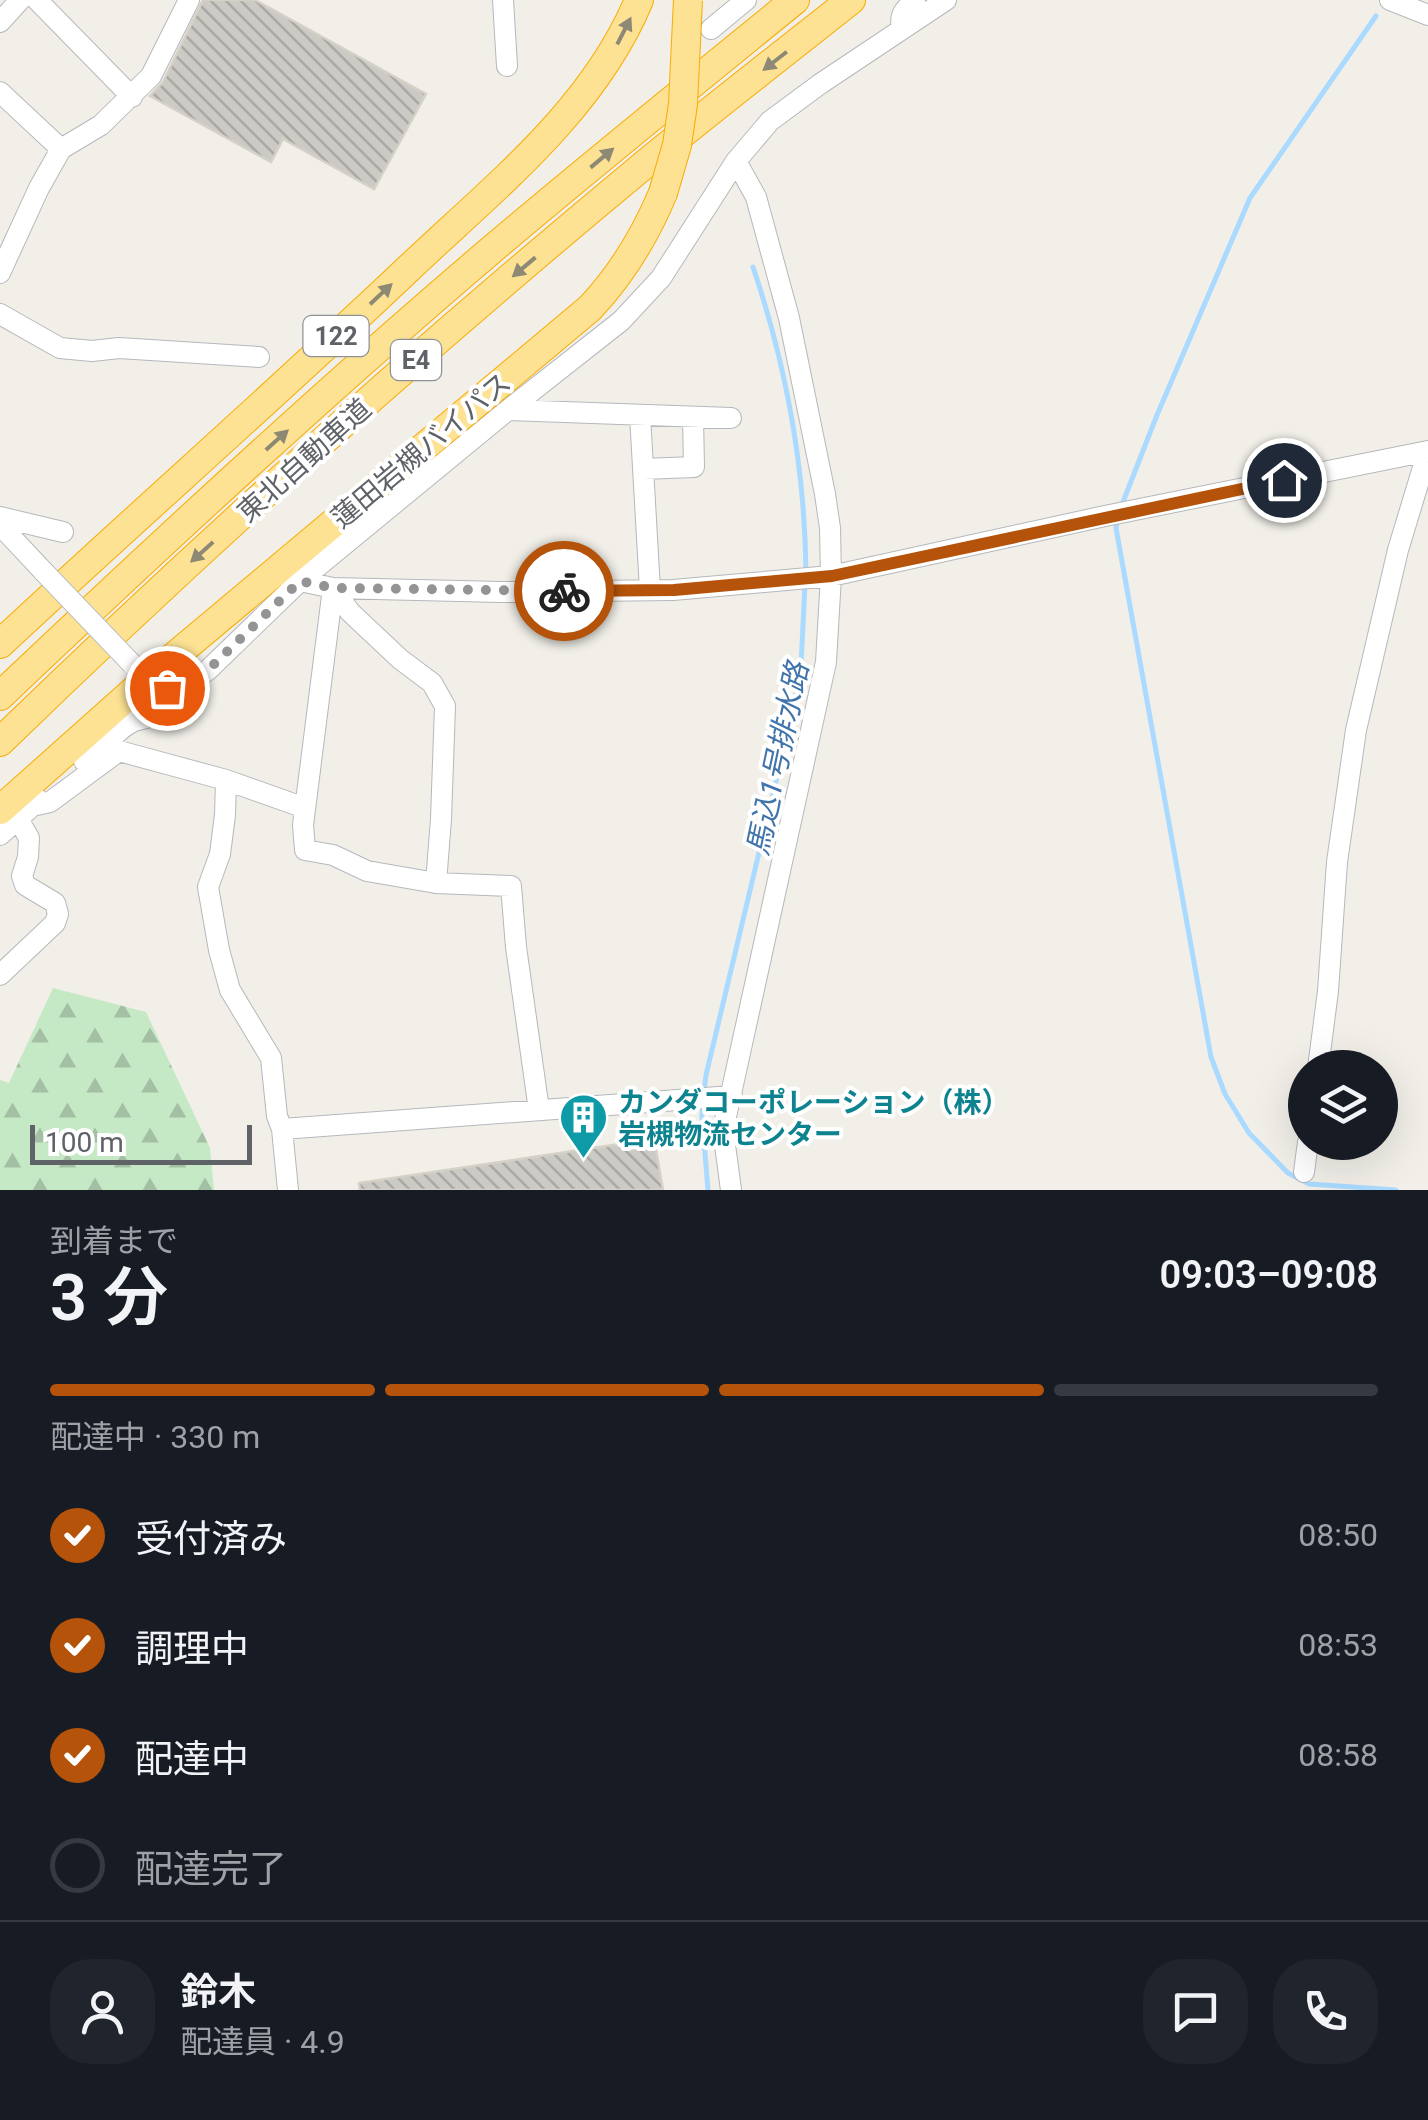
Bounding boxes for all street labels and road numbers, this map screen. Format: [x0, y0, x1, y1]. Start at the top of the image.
road number: 122 [304, 316, 368, 356]
road number: E4 [391, 340, 441, 380]
street label: 蓮田岩槻バイパス [325, 366, 518, 535]
street label: 東北自動車道 [231, 392, 378, 529]

